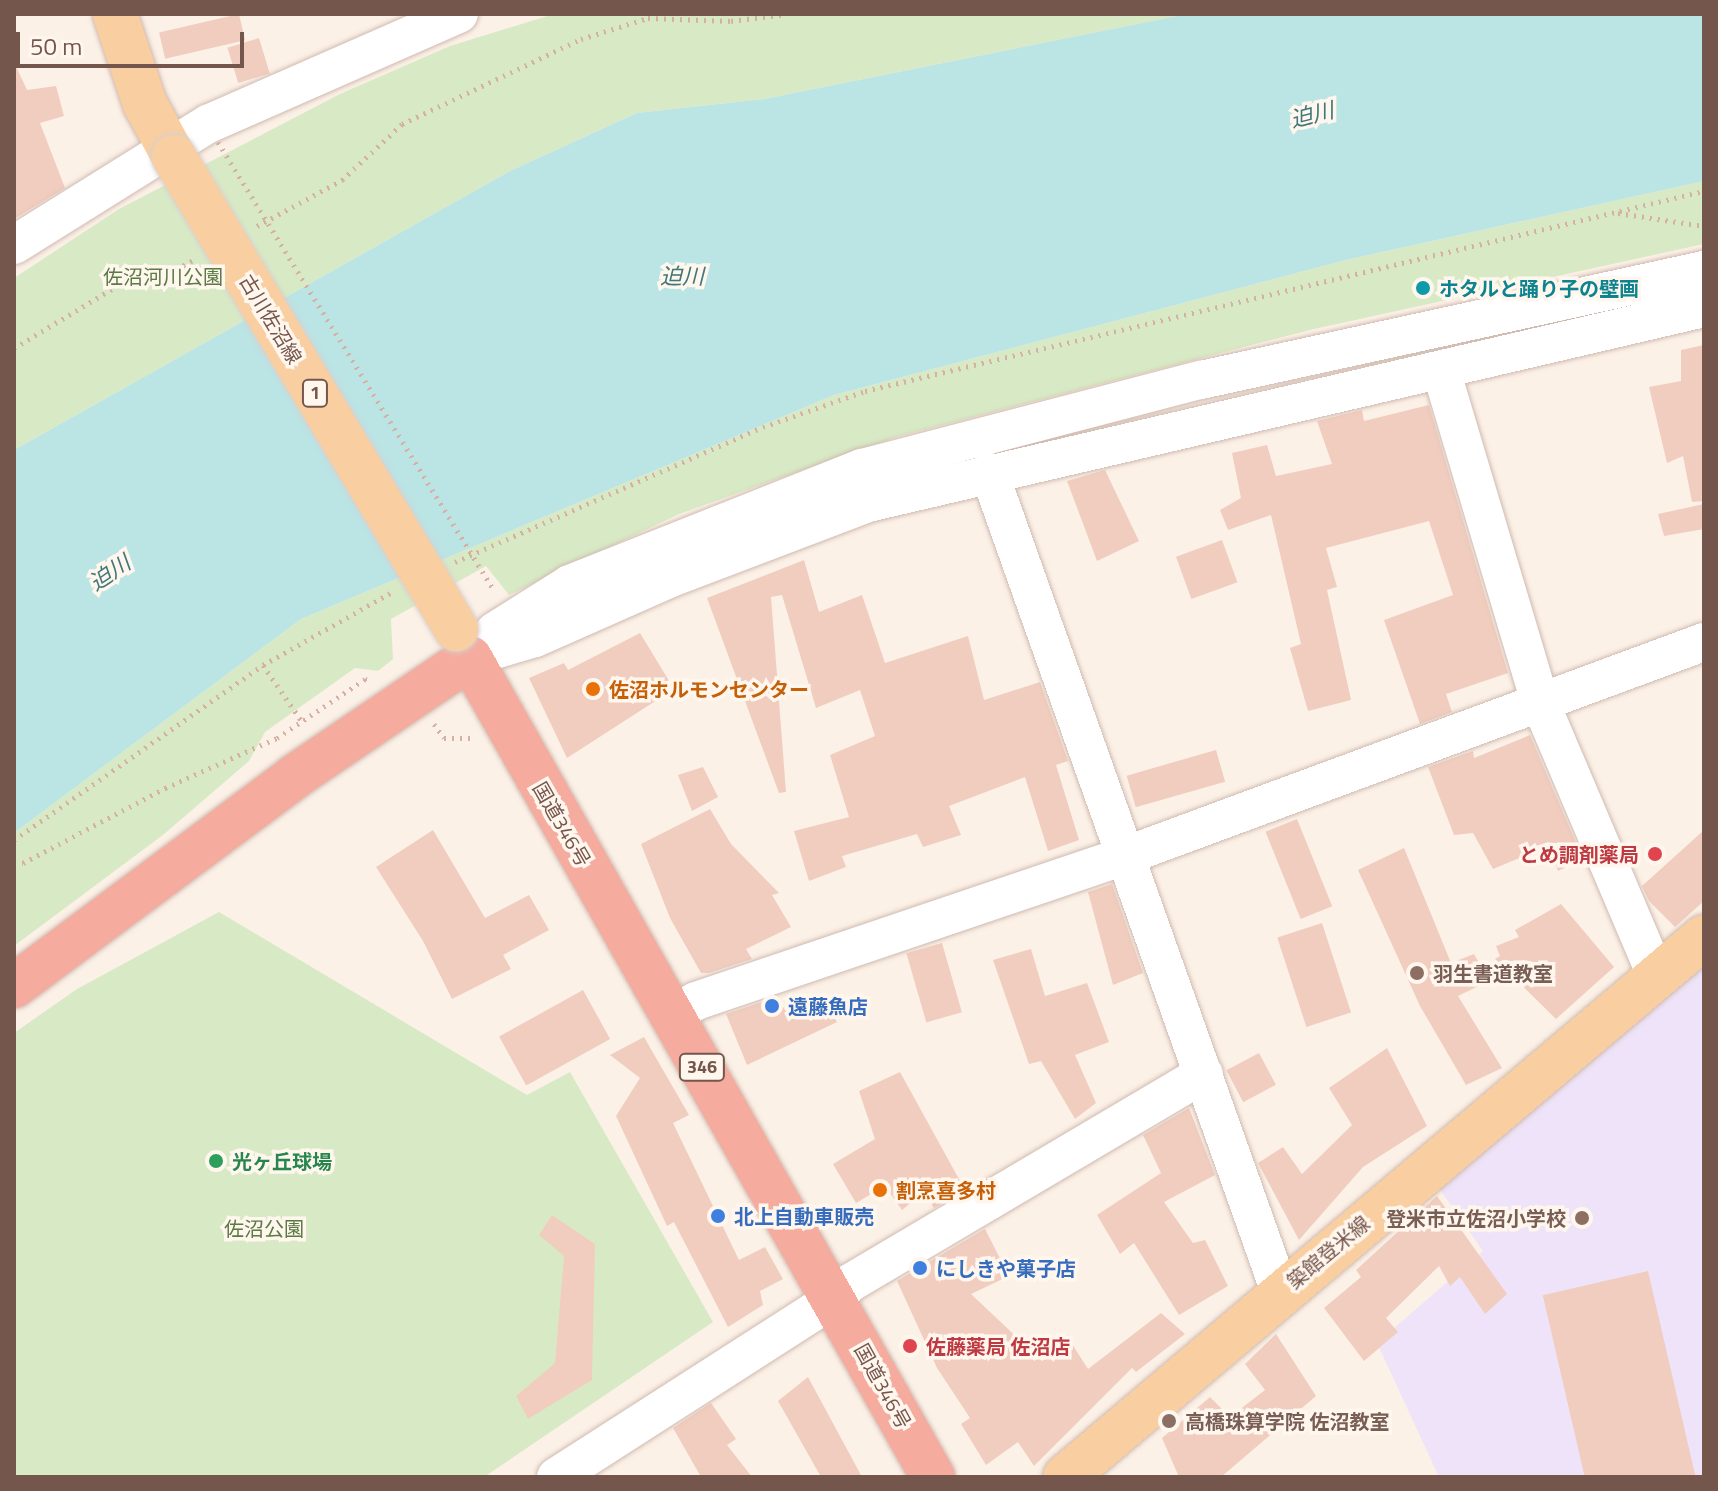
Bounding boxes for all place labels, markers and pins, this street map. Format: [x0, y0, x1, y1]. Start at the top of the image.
place label: ホタルと踊り子の壁画 [1439, 276, 1639, 300]
marker: ホタルと踊り子の壁画 [1414, 279, 1432, 297]
place label: 佐沼ホルモンセンター [609, 677, 809, 701]
marker: 佐沼ホルモンセンター [584, 680, 602, 698]
place label: とめ調剤薬局 [1519, 842, 1639, 866]
marker: とめ調剤薬局 [1646, 845, 1664, 863]
place label: 羽生書道教室 [1433, 961, 1553, 985]
marker: 羽生書道教室 [1408, 964, 1426, 982]
place label: 遠藤魚店 [788, 994, 868, 1018]
marker: 遠藤魚店 [763, 997, 781, 1015]
place label: 光ヶ丘球場 [232, 1149, 332, 1173]
marker: 光ヶ丘球場 [207, 1152, 225, 1170]
place label: 割烹喜多村 [896, 1178, 996, 1202]
marker: 割烹喜多村 [871, 1181, 889, 1199]
place label: 北上自動車販売 [734, 1204, 874, 1228]
place label: 登米市立佐沼小学校 [1386, 1206, 1566, 1230]
marker: 北上自動車販売 [709, 1207, 727, 1225]
marker: 登米市立佐沼小学校 [1573, 1209, 1591, 1227]
place label: にしきや菓子店 [936, 1256, 1076, 1280]
marker: にしきや菓子店 [911, 1259, 929, 1277]
place label: 佐藤薬局 佐沼店 [926, 1334, 1070, 1358]
marker: 佐藤薬局 佐沼店 [901, 1337, 919, 1355]
place label: 高橋珠算学院 佐沼教室 [1185, 1409, 1389, 1433]
marker: 高橋珠算学院 佐沼教室 [1160, 1412, 1178, 1430]

